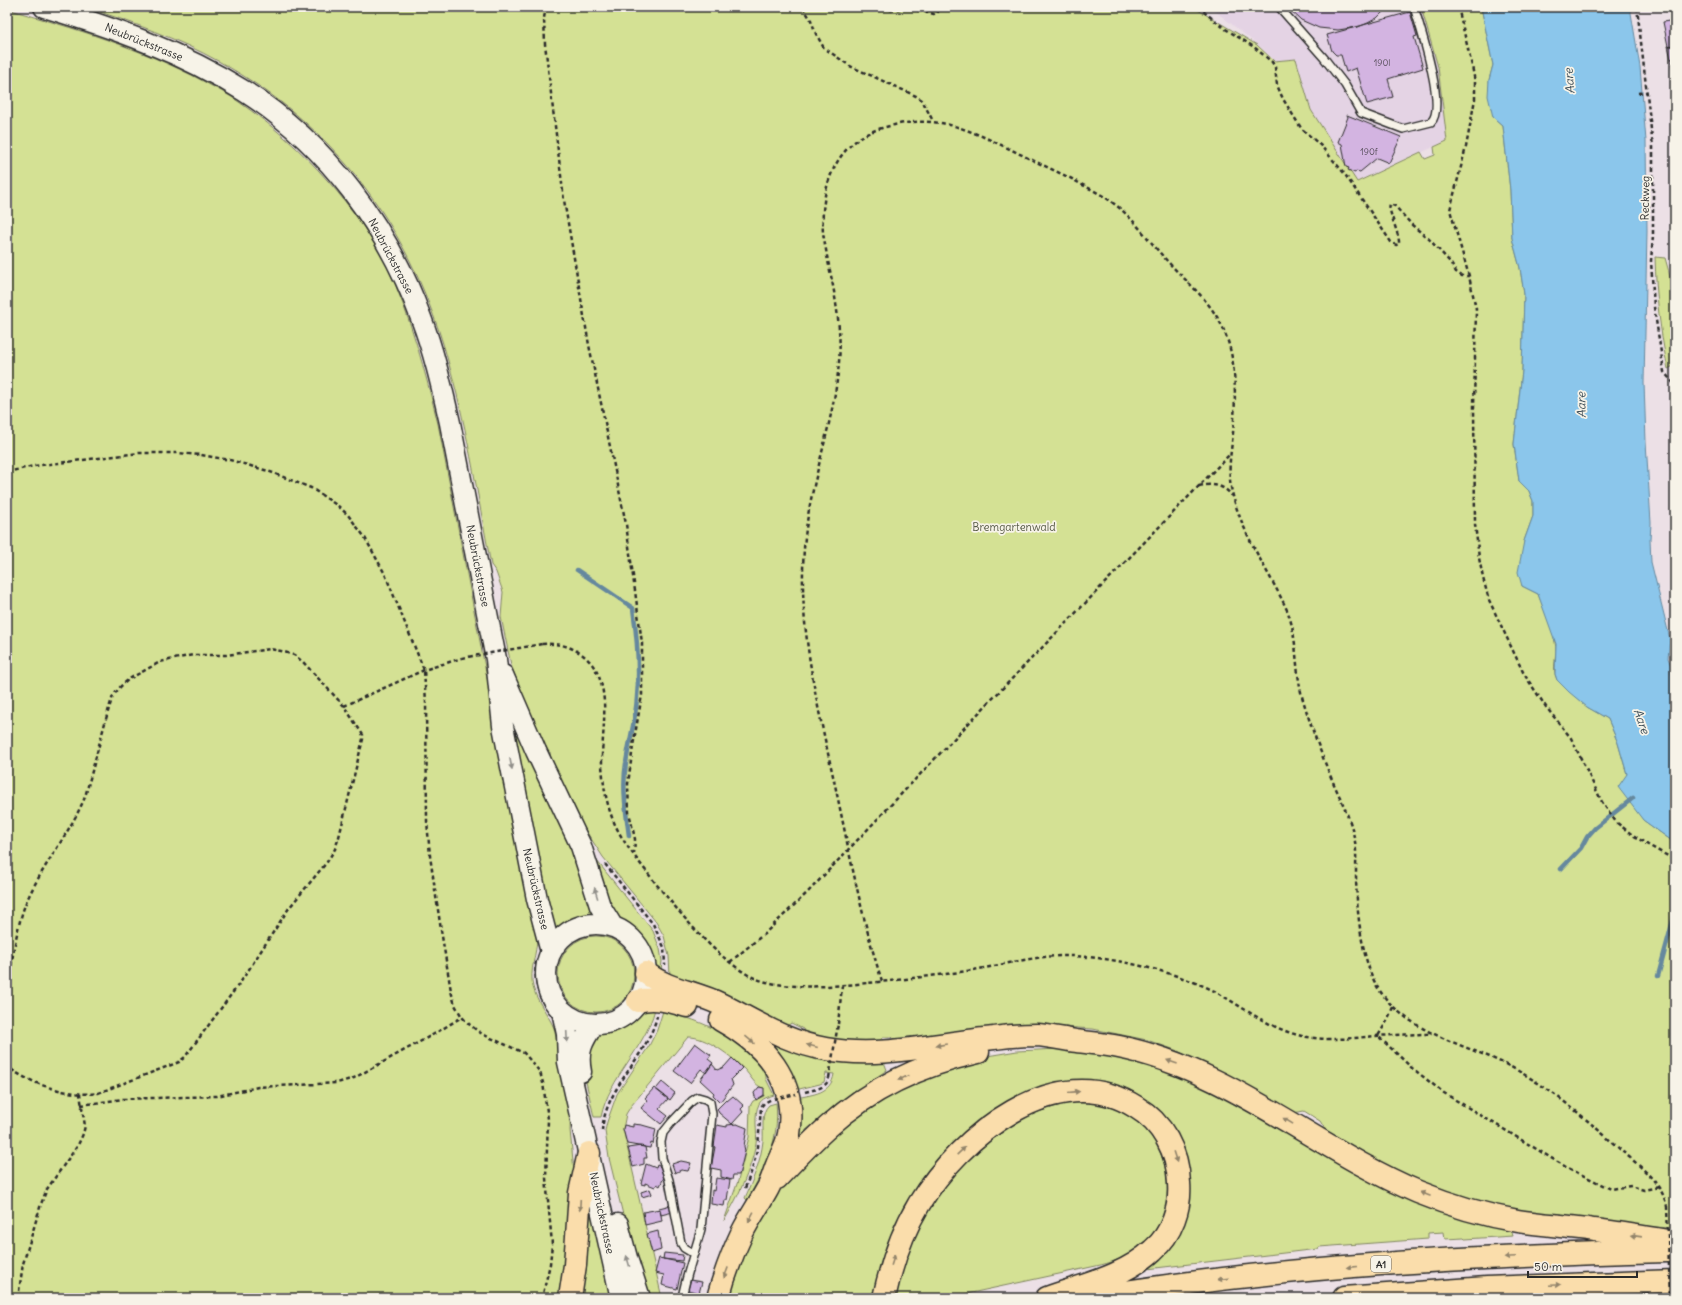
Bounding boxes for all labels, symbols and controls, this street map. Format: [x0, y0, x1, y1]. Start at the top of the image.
street label: Neubrückstrasse [103, 20, 185, 64]
house number: 190l [1374, 57, 1390, 68]
water label: Aare [1561, 66, 1577, 94]
house number: 190f [1360, 146, 1379, 157]
street label: Reckweg [1638, 176, 1652, 220]
street label: Neubrückstrasse [365, 216, 417, 296]
water label: Aare [1573, 391, 1589, 418]
park label: Bremgartenwald [972, 520, 1056, 534]
street label: Neubrückstrasse [463, 524, 493, 608]
water label: Aare [1631, 706, 1654, 737]
one-way arrow [508, 758, 514, 770]
street label: Neubrückstrasse [520, 847, 552, 931]
one-way arrow [593, 886, 599, 898]
one-way arrow [563, 1031, 570, 1043]
one-way arrow [745, 1035, 756, 1044]
one-way arrow [934, 1042, 947, 1048]
one-way arrow [805, 1043, 817, 1049]
one-way arrow [1166, 1059, 1178, 1065]
one-way arrow [897, 1074, 908, 1081]
one-way arrow [1068, 1088, 1080, 1095]
one-way arrow [1282, 1117, 1294, 1124]
one-way arrow [956, 1146, 966, 1156]
one-way arrow [1172, 1151, 1178, 1163]
street label: Neubrückstrasse [586, 1171, 618, 1255]
one-way arrow [1419, 1191, 1431, 1197]
one-way arrow [576, 1199, 583, 1211]
one-way arrow [747, 1211, 754, 1222]
one-way arrow [1630, 1233, 1642, 1239]
one-way arrow [1504, 1253, 1516, 1260]
scale bar [1528, 1253, 1637, 1279]
one-way arrow [891, 1254, 897, 1266]
one-way arrow [625, 1255, 631, 1267]
road number: A1 [1371, 1256, 1391, 1272]
text: 50 m [1534, 1259, 1563, 1274]
one-way arrow [1346, 1263, 1358, 1270]
one-way arrow [722, 1267, 728, 1279]
one-way arrow [1217, 1276, 1229, 1282]
one-way arrow [1549, 1282, 1561, 1289]

